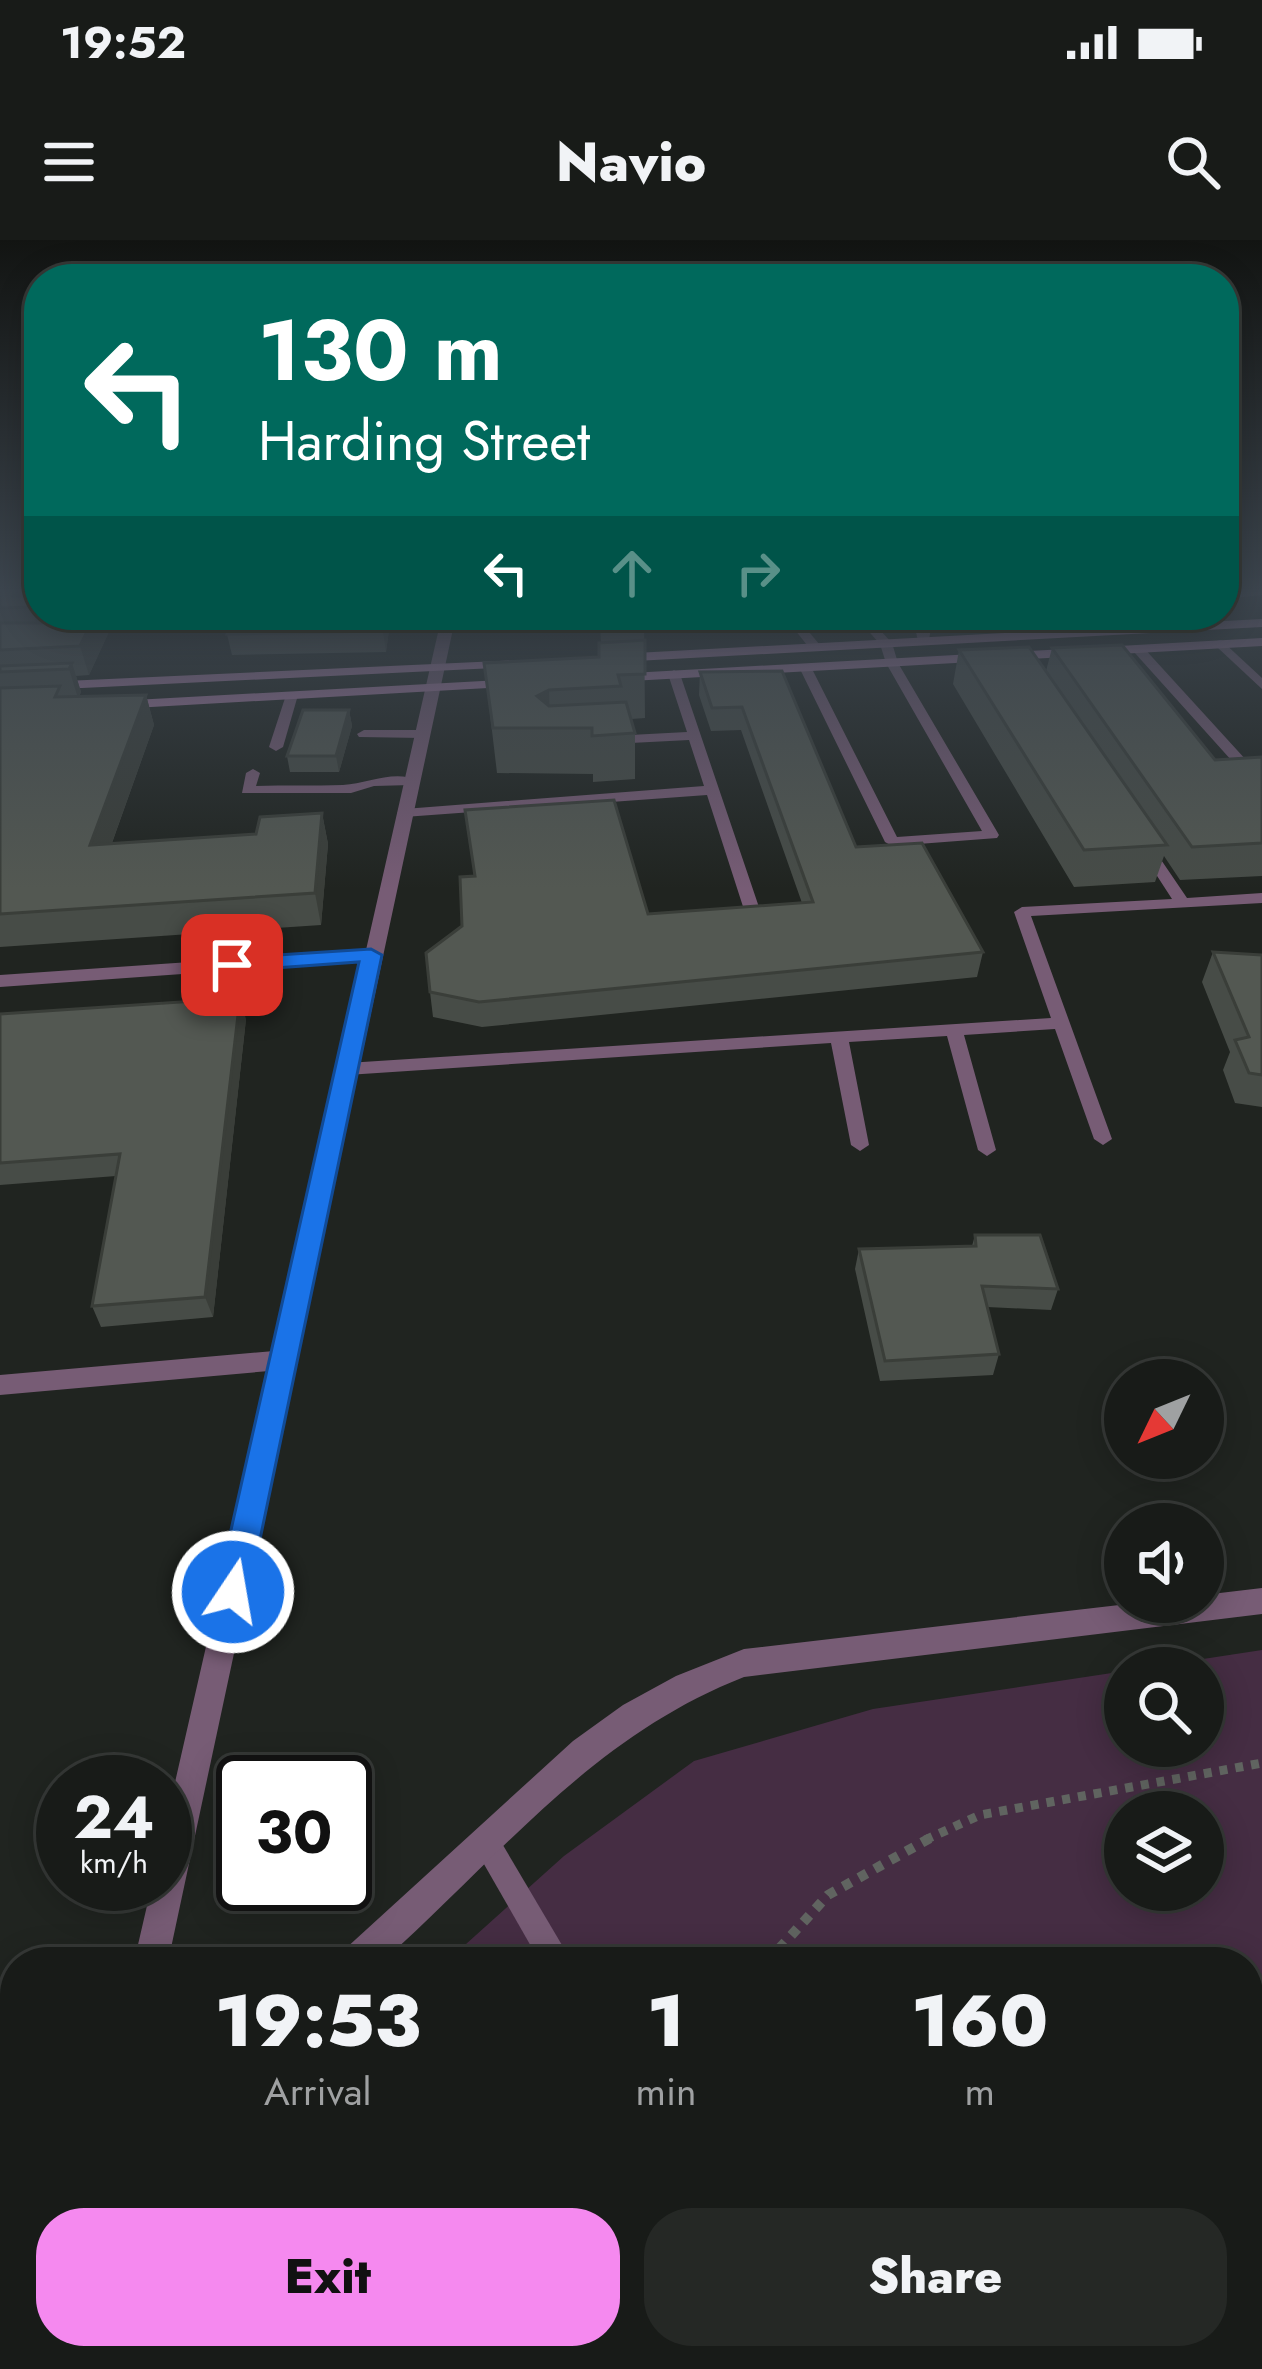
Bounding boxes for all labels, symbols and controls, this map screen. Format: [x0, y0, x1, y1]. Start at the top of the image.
text: 19:52 [60, 10, 186, 75]
text: Navio [556, 123, 706, 201]
icon: menu [36, 129, 102, 195]
icon: search [1160, 129, 1226, 195]
text: 130 m [258, 290, 503, 412]
icon: left [60, 312, 216, 468]
text: Harding Street [258, 402, 590, 480]
icon: left [473, 540, 539, 606]
icon: ahead [599, 540, 665, 606]
icon: right [725, 540, 791, 606]
pin [181, 914, 283, 1016]
icon: arrive [199, 932, 265, 998]
north arrow [1104, 1359, 1224, 1479]
map controls [1104, 1359, 1224, 1911]
button: sound [1104, 1503, 1224, 1623]
position arrow [170, 1529, 296, 1655]
button: search [1104, 1647, 1224, 1767]
speed limit sign: 30 [216, 1755, 372, 1911]
text: 24 [73, 1774, 155, 1861]
button: layers [1104, 1791, 1224, 1911]
text: km/h [80, 1841, 148, 1884]
text: 19:53 [215, 1969, 421, 2073]
text: 1 [647, 1969, 685, 2073]
text: 160 [911, 1969, 1048, 2073]
text: Arrival [264, 2063, 372, 2120]
text: min [636, 2063, 697, 2120]
text: m [965, 2063, 995, 2120]
button: Exit [36, 2208, 620, 2346]
button: Share [644, 2208, 1227, 2346]

